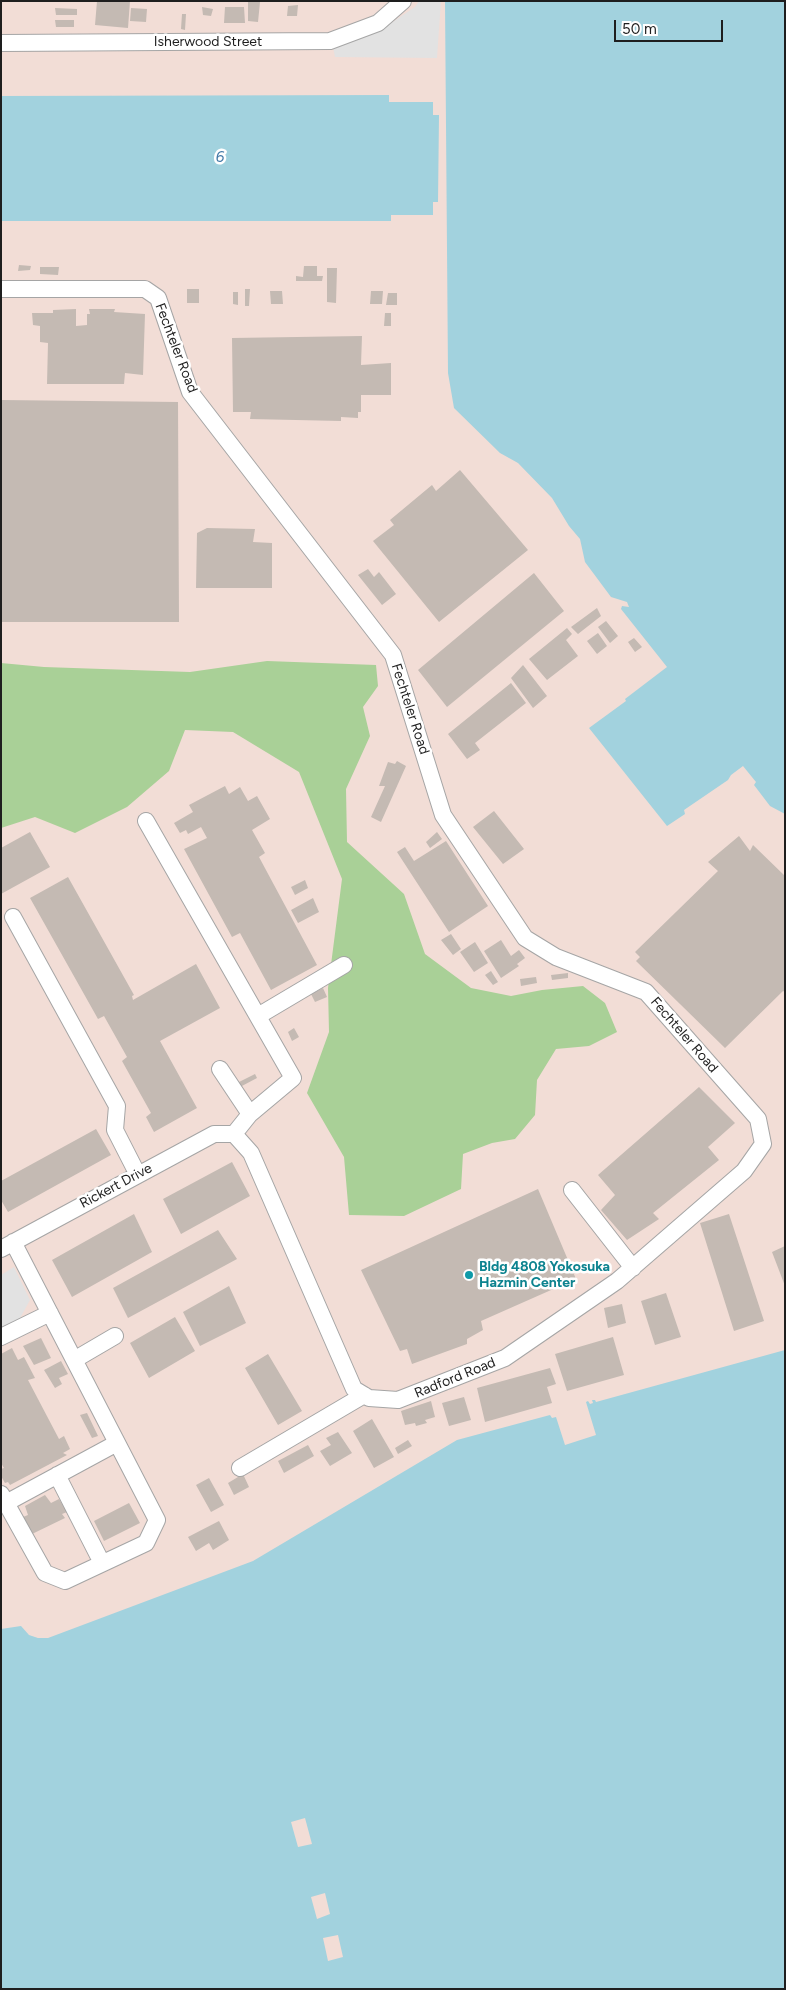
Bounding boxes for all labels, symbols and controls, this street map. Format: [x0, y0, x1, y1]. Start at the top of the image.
scale bar [616, 10, 725, 42]
text: 50 m [622, 20, 657, 38]
street label: Isherwood Street [154, 34, 262, 50]
water label: 6 [216, 149, 224, 167]
street label: Fechteler Road [151, 301, 201, 395]
street label: Fechteler Road [387, 661, 433, 757]
street label: Fechteler Road [647, 994, 721, 1076]
street label: Rickert Drive [77, 1160, 155, 1212]
place label: Bldg 4808 Yokosuka Hazmin Center [479, 1259, 610, 1292]
marker: Bldg 4808 Yokosuka Hazmin Center [463, 1269, 475, 1281]
street label: Radford Road [412, 1354, 498, 1402]

